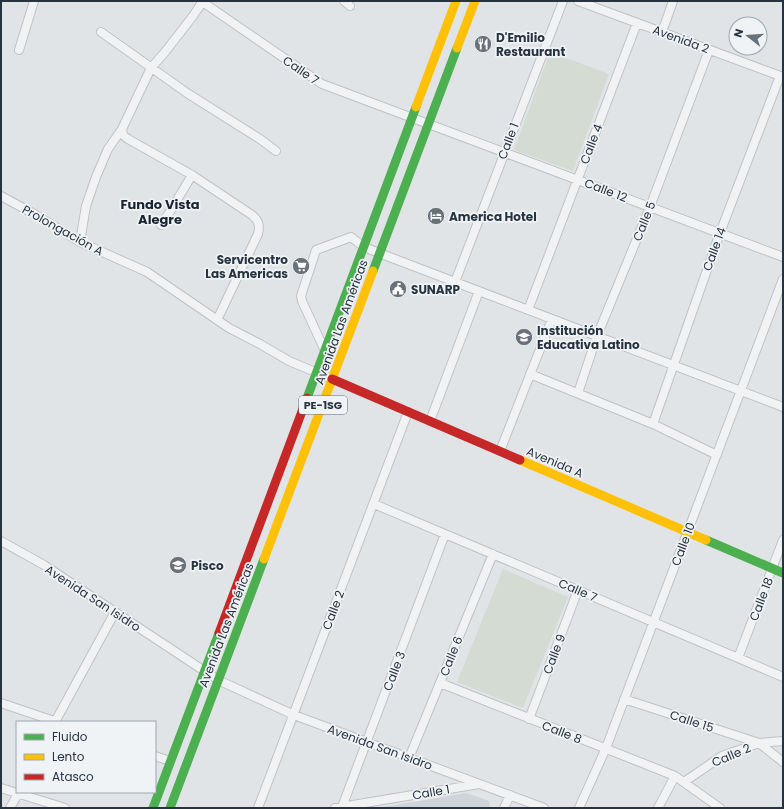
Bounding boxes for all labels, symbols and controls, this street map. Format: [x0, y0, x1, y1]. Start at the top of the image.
north arrow [728, 16, 768, 56]
street label: Avenida 2 [650, 21, 712, 57]
text: N [730, 27, 747, 39]
place label: D'Emilio Restaurant [496, 29, 565, 60]
restaurant icon: D'Emilio Restaurant [473, 34, 493, 54]
street label: Calle 7 [279, 52, 323, 89]
street label: Calle 1 [493, 120, 523, 162]
street label: Calle 4 [576, 121, 607, 166]
street label: Calle 12 [582, 174, 630, 206]
district label: Fundo Vista Alegre [120, 195, 200, 229]
street label: Calle 5 [628, 199, 660, 243]
street label: Prolongación A [19, 201, 107, 259]
hotel icon: America Hotel [426, 206, 446, 226]
place label: America Hotel [449, 208, 537, 225]
street label: Calle 14 [698, 224, 730, 273]
place label: Servicentro Las Americas [205, 251, 288, 282]
supermarket icon: Servicentro Las Americas [291, 256, 311, 276]
street label: Avenida Las Américas [310, 257, 372, 387]
public building icon: SUNARP [388, 279, 408, 299]
place label: SUNARP [411, 281, 461, 298]
place label: Institución Educativa Latino [537, 322, 640, 353]
school or university icon: Institución Educativa Latino [514, 327, 534, 347]
road number: PE-1SG [299, 396, 347, 414]
street label: Avenida A [524, 442, 586, 482]
street label: Calle 10 [667, 520, 699, 568]
school or university icon: Pisco [168, 555, 188, 575]
place label: Pisco [191, 557, 224, 574]
street label: Avenida Las Américas [194, 560, 258, 690]
street label: Avenida San Isidro [42, 561, 144, 635]
street label: Calle 7 [556, 574, 600, 606]
street label: Calle 18 [745, 575, 777, 623]
street label: Calle 2 [318, 588, 348, 632]
street label: Calle 9 [539, 632, 569, 676]
street label: Calle 6 [435, 634, 467, 678]
street label: Calle 3 [379, 649, 409, 693]
street label: Calle 15 [668, 706, 716, 736]
street label: Calle 8 [540, 717, 584, 747]
street label: Avenida San Isidro [325, 720, 435, 774]
legend [16, 721, 156, 793]
text: Fluido [52, 728, 88, 745]
street label: Calle 2 [709, 739, 753, 771]
text: Lento [52, 748, 85, 765]
text: Atasco [52, 768, 94, 785]
street label: Calle 1 [411, 780, 451, 804]

